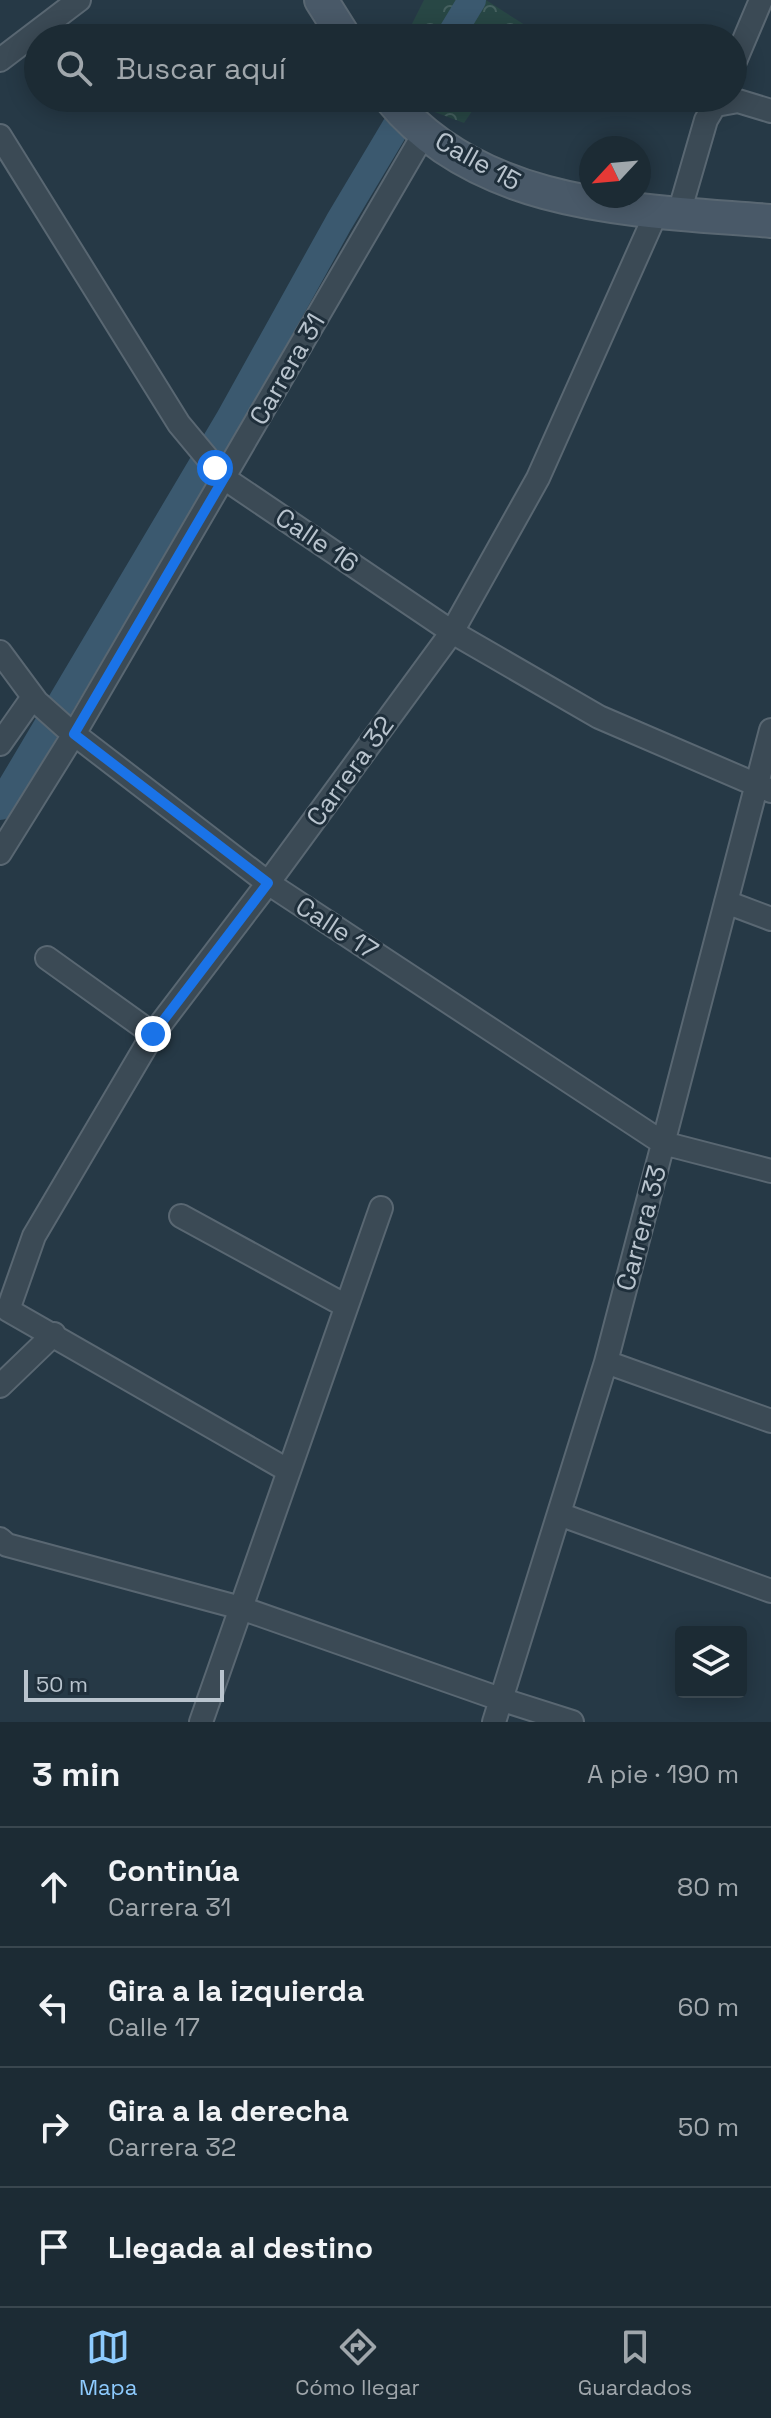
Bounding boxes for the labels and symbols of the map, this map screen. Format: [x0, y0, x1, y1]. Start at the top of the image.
street label: Calle 15 [429, 124, 527, 198]
north arrow [579, 136, 651, 208]
street label: Carrera 31 [241, 307, 333, 431]
route start [197, 450, 233, 486]
street label: Calle 16 [269, 500, 365, 580]
street label: Carrera 32 [298, 709, 402, 833]
street label: Calle 17 [289, 889, 385, 967]
route end [135, 1016, 171, 1052]
street label: Carrera 33 [608, 1162, 674, 1294]
scale bar [24, 1666, 224, 1702]

